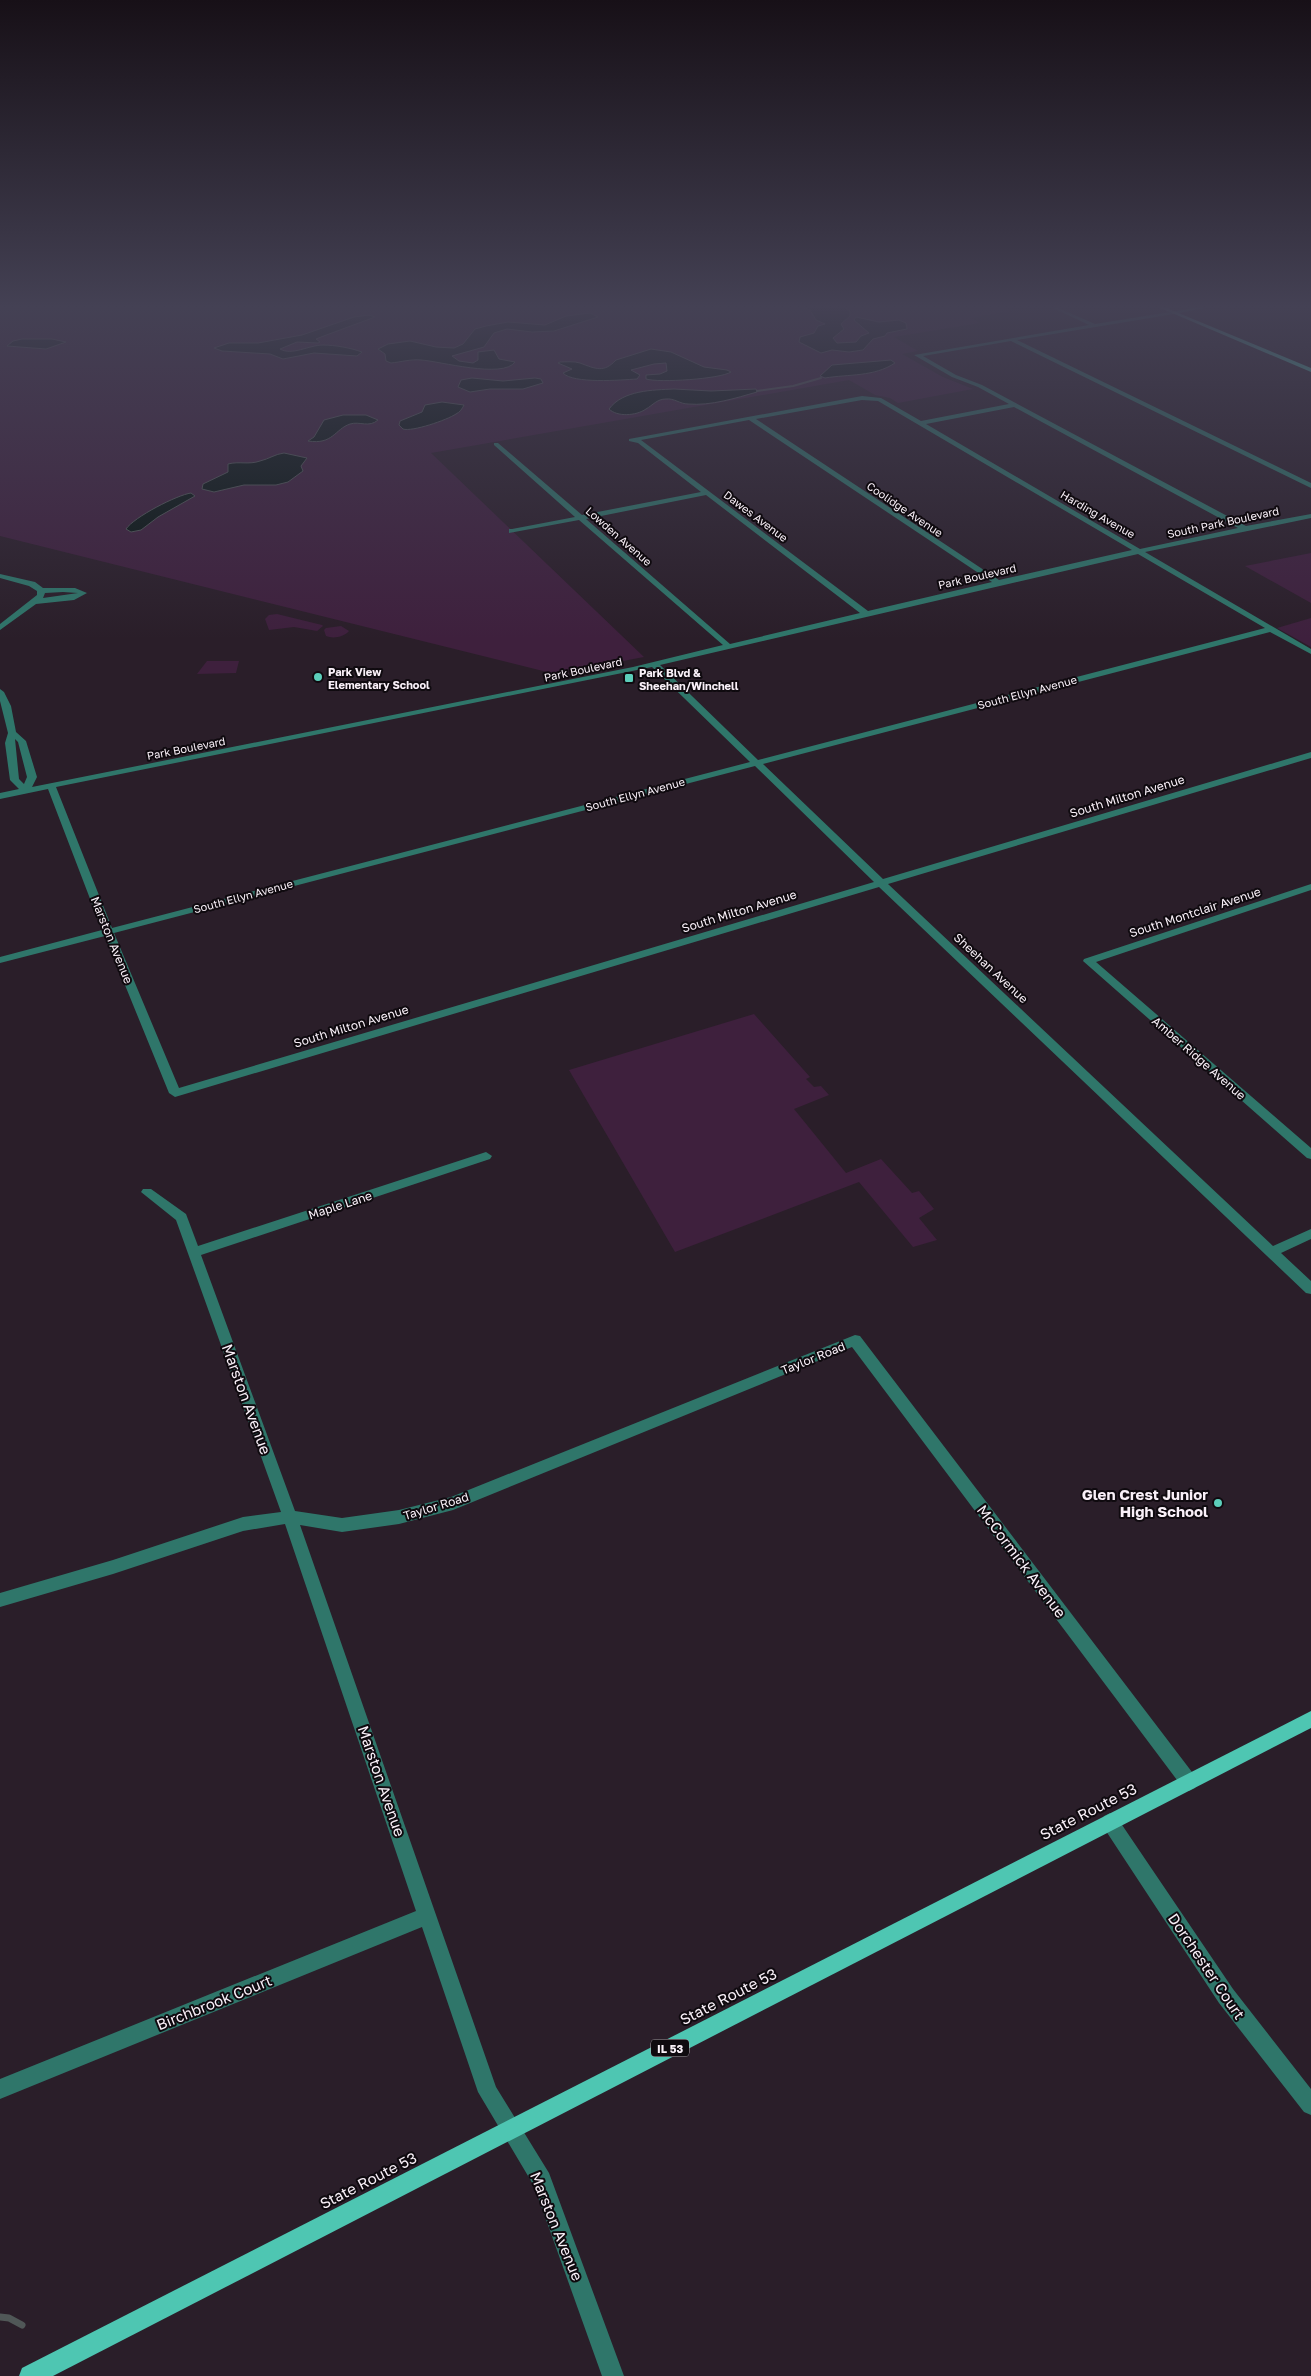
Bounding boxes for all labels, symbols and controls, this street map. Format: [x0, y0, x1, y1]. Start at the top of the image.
street label: Coolidge Avenue [865, 479, 945, 539]
street label: Harding Avenue [1059, 487, 1137, 541]
street label: Dawes Avenue [722, 488, 790, 544]
street label: Lowden Avenue [583, 504, 655, 568]
street label: South Park Boulevard [1166, 504, 1280, 540]
street label: Park Boulevard [937, 561, 1017, 591]
street label: Park Boulevard [543, 654, 623, 684]
place label: Park View Elementary School [328, 665, 430, 691]
place label: Park Blvd & Sheehan/Winchell [639, 666, 739, 692]
marker: Park View Elementary School [312, 671, 324, 683]
marker: Park Blvd & Sheehan/Winchell [623, 672, 635, 684]
street label: South Ellyn Avenue [976, 672, 1078, 712]
street label: Park Boulevard [146, 734, 226, 762]
street label: South Milton Avenue [1068, 771, 1186, 821]
street label: South Ellyn Avenue [584, 774, 686, 814]
street label: South Ellyn Avenue [192, 876, 294, 916]
street label: South Montclair Avenue [1127, 884, 1263, 940]
street label: South Milton Avenue [680, 886, 798, 936]
street label: Marston Avenue [88, 894, 136, 986]
street label: Sheehan Avenue [951, 930, 1031, 1006]
street label: South Milton Avenue [292, 1001, 410, 1051]
street label: Amber Ridge Avenue [1149, 1013, 1249, 1103]
street label: Maple Lane [306, 1188, 374, 1222]
street label: Taylor Road [779, 1338, 847, 1378]
street label: Marston Avenue [219, 1341, 275, 1457]
place label: Glen Crest Junior High School [1082, 1485, 1208, 1520]
street label: Taylor Road [401, 1489, 471, 1523]
marker: Glen Crest Junior High School [1212, 1497, 1224, 1509]
street label: McCormick Avenue [974, 1501, 1071, 1621]
street label: Marston Avenue [355, 1723, 410, 1839]
street label: State Route 53 [1037, 1779, 1139, 1843]
street label: Dorchester Court [1165, 1910, 1249, 2022]
street label: State Route 53 [677, 1964, 779, 2028]
street label: Birchbrook Court [154, 1971, 274, 2033]
road number: IL 53 [651, 2040, 689, 2056]
street label: State Route 53 [317, 2148, 419, 2212]
street label: Marston Avenue [527, 2169, 587, 2283]

